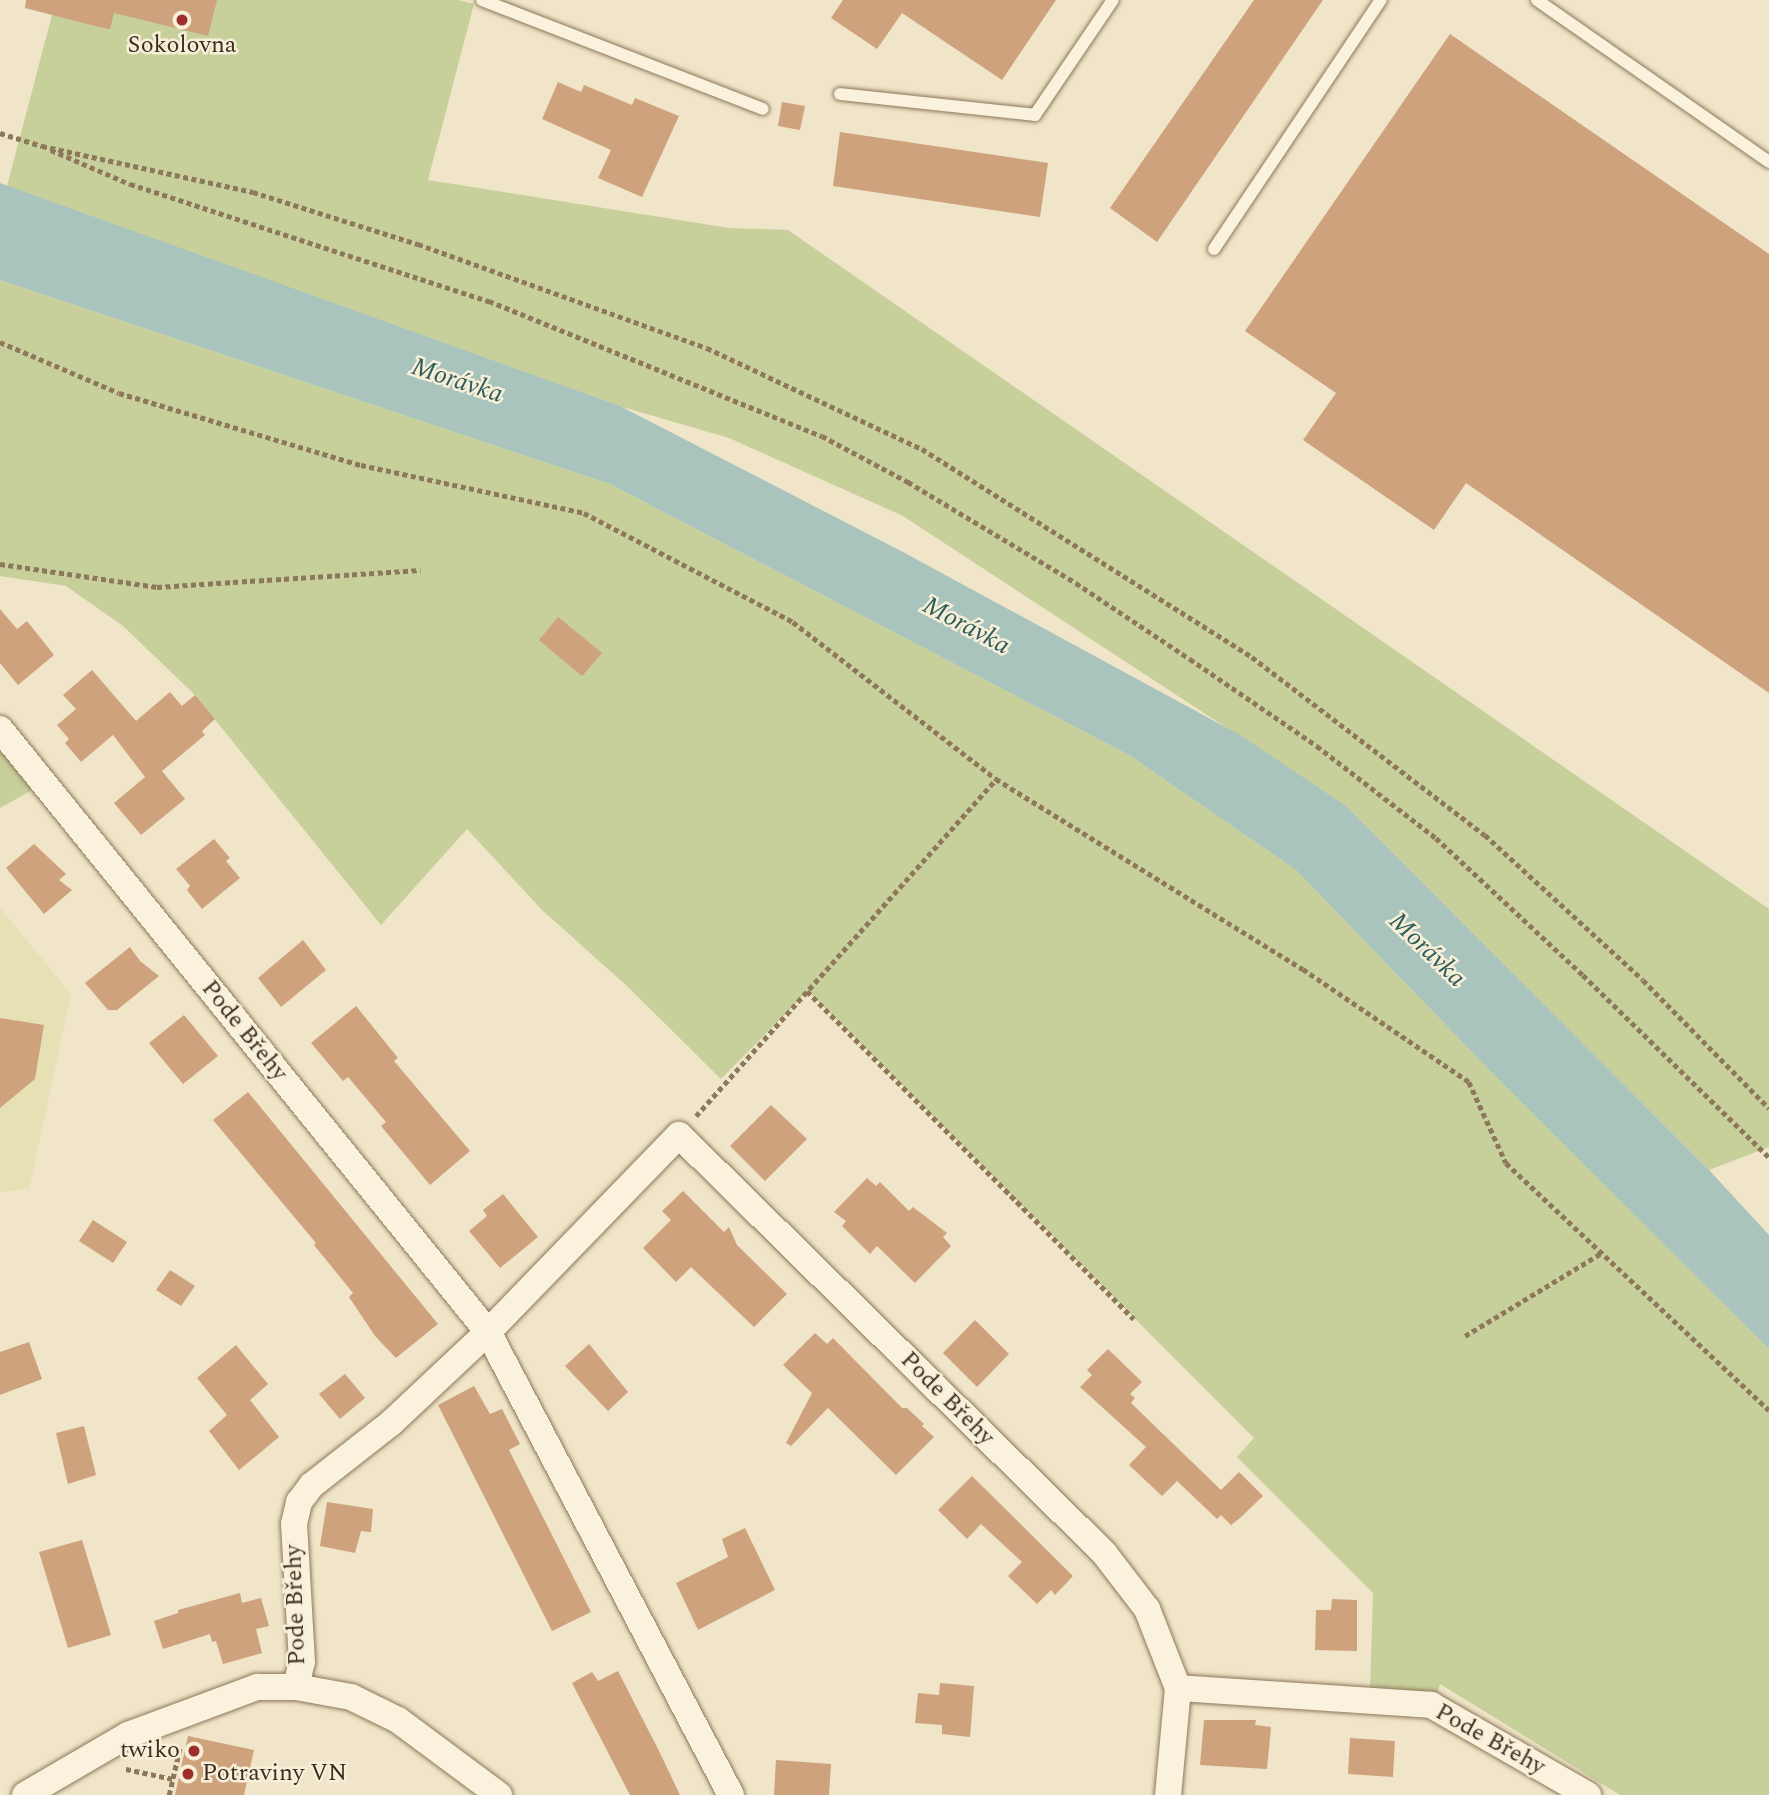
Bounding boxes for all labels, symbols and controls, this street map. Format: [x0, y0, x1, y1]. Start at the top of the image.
marker: Sokolovna [174, 12, 190, 28]
place label: Sokolovna [127, 32, 237, 60]
water label: Morávka [407, 352, 507, 410]
water label: Morávka [917, 590, 1015, 662]
water label: Morávka [1382, 906, 1472, 994]
street label: Pode Břehy [195, 975, 293, 1087]
street label: Pode Břehy [894, 1346, 1000, 1452]
street label: Pode Břehy [279, 1544, 313, 1666]
street label: Pode Břehy [1430, 1698, 1550, 1782]
place label: twiko [120, 1737, 180, 1765]
marker: twiko [186, 1743, 202, 1759]
place label: Potraviny VN [202, 1760, 347, 1788]
marker: Potraviny VN [180, 1766, 196, 1782]

